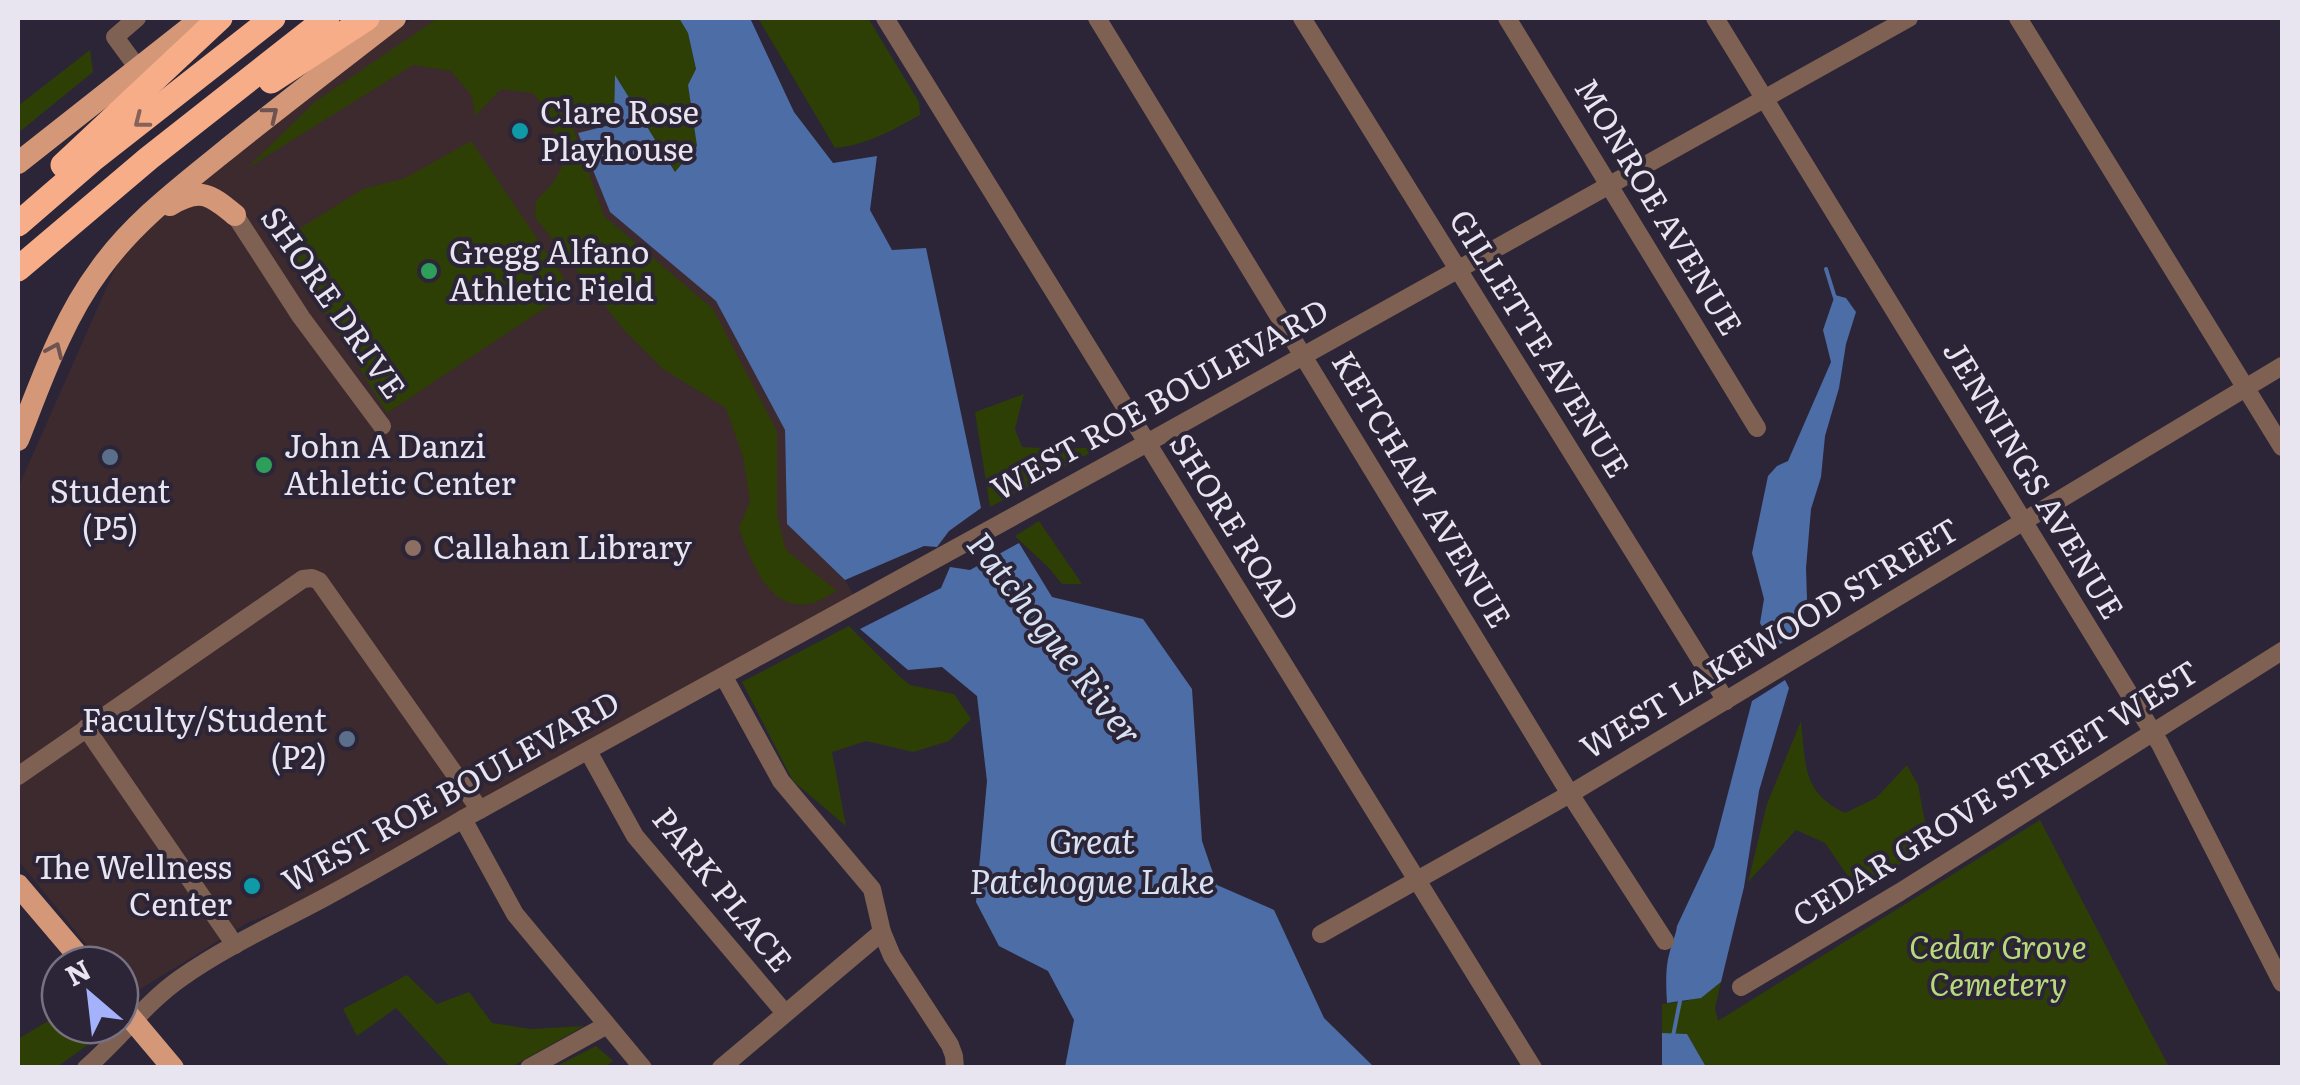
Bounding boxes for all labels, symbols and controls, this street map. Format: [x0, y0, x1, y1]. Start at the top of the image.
street label: MONROE AVENUE [1565, 68, 1757, 343]
place label: Clare Rose Playhouse [540, 86, 699, 171]
one-way arrow [260, 108, 278, 126]
one-way arrow [134, 109, 152, 127]
marker: Clare Rose Playhouse [509, 120, 531, 142]
street label: SHORE DRIVE [251, 195, 420, 407]
street label: GILLETTE AVENUE [1439, 199, 1644, 486]
place label: Gregg Alfano Athletic Field [449, 226, 654, 311]
marker: Gregg Alfano Athletic Field [418, 260, 440, 282]
street label: WEST ROE BOULEVARD [981, 284, 1336, 510]
street label: JENNINGS AVENUE [1933, 330, 2138, 627]
street label: KETCHAM AVENUE [1322, 341, 1525, 636]
one-way arrow [43, 342, 63, 360]
place label: John A Danzi Athletic Center [284, 420, 516, 505]
street label: SHORE ROAD [1160, 422, 1313, 628]
marker: Student (P5) [99, 446, 121, 468]
marker: John A Danzi Athletic Center [253, 454, 275, 476]
place label: Student (P5) [50, 465, 170, 550]
street label: WEST LAKEWOOD STREET [1570, 504, 1967, 769]
water label: Patchogue River [956, 519, 1156, 755]
place label: Callahan Library [433, 521, 692, 569]
marker: Callahan Library [402, 537, 424, 559]
street label: CEDAR GROVE STREET WEST [1782, 646, 2207, 937]
street label: WEST ROE BOULEVARD [272, 676, 627, 902]
place label: Faculty/Student (P2) [82, 694, 327, 779]
marker: Faculty/Student (P2) [336, 728, 358, 750]
street label: PARK PLACE [643, 795, 806, 981]
water label: Great Patchogue Lake [969, 813, 1215, 905]
place label: The Wellness Center [34, 841, 232, 926]
marker: The Wellness Center [241, 875, 263, 897]
park label: Cedar Grove Cemetery [1909, 921, 2087, 1006]
north arrow [40, 945, 140, 1045]
text: N [57, 947, 98, 995]

